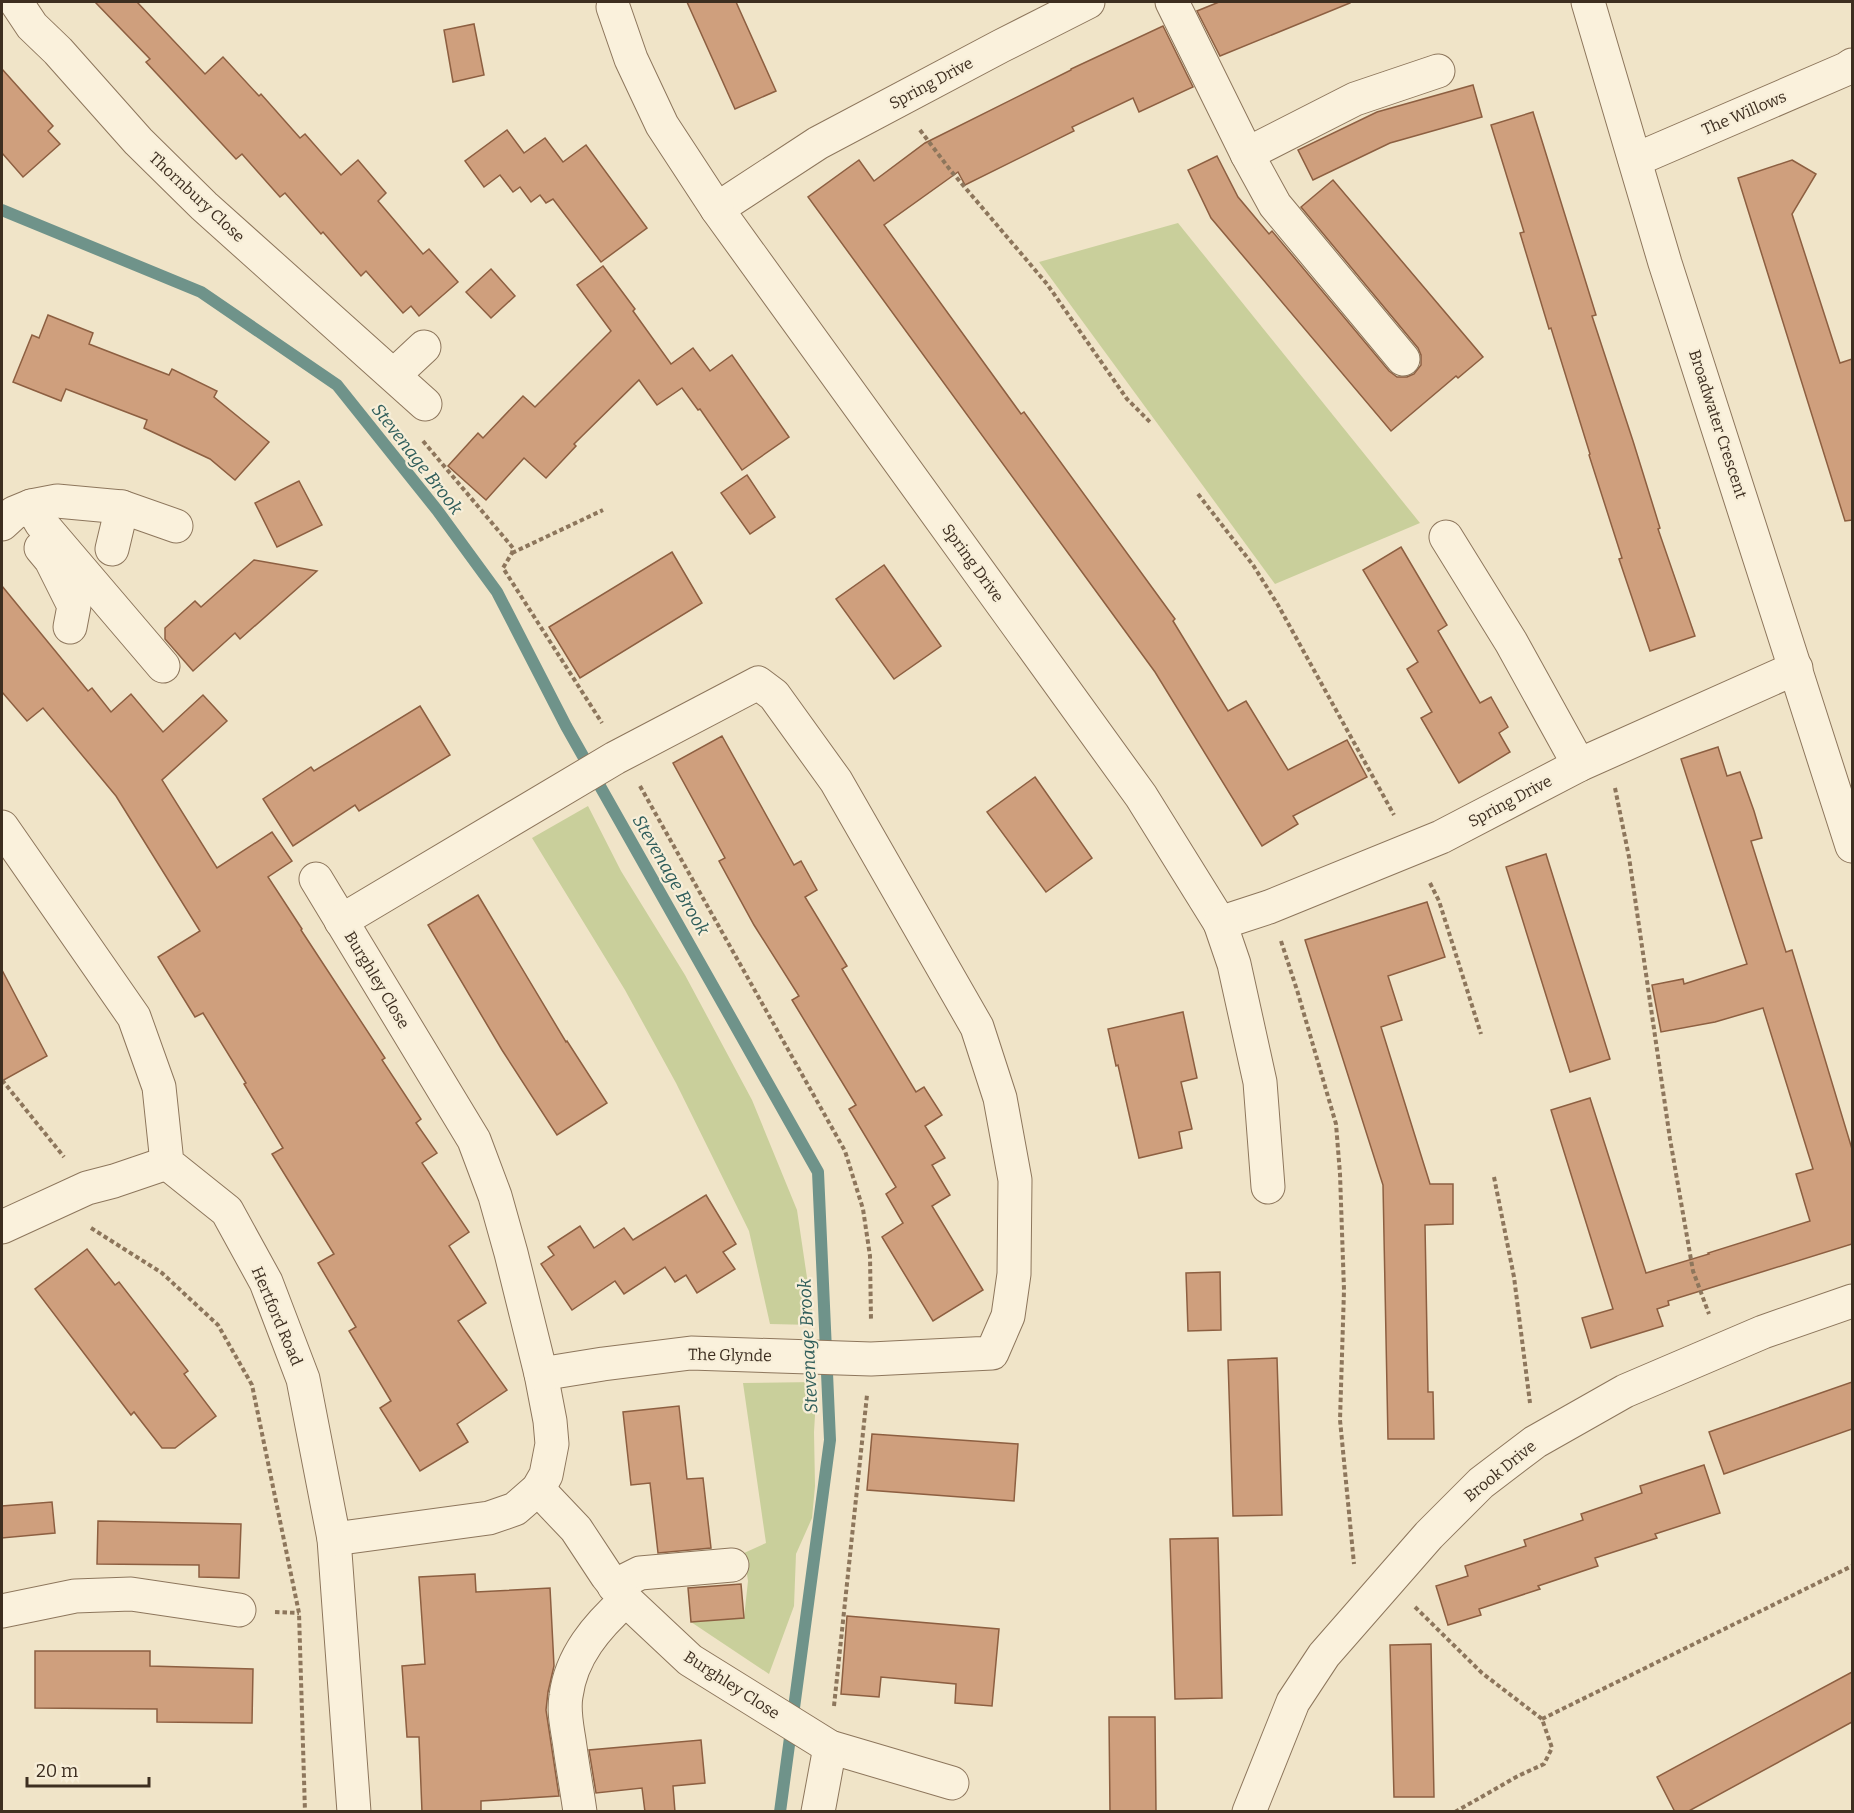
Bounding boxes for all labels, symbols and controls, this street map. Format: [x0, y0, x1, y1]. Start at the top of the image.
street label: Spring Drive [886, 53, 976, 113]
street label: The Willows [1699, 87, 1789, 139]
street label: Thornbury Close [145, 148, 249, 246]
street label: Broadwater Crescent [1685, 347, 1751, 501]
water label: Stevenage Brook [367, 399, 467, 519]
street label: Spring Drive [938, 520, 1008, 606]
street label: Spring Drive [1465, 771, 1555, 831]
water label: Stevenage Brook [628, 811, 714, 939]
street label: Burghley Close [340, 928, 414, 1032]
street label: Hertford Road [248, 1264, 307, 1369]
water label: Stevenage Brook [793, 1278, 823, 1414]
street label: The Glynde [688, 1345, 772, 1365]
street label: Brook Drive [1460, 1436, 1540, 1506]
street label: Burghley Close [681, 1647, 783, 1723]
scale bar [27, 1750, 148, 1788]
text: 20 m [36, 1760, 78, 1782]

